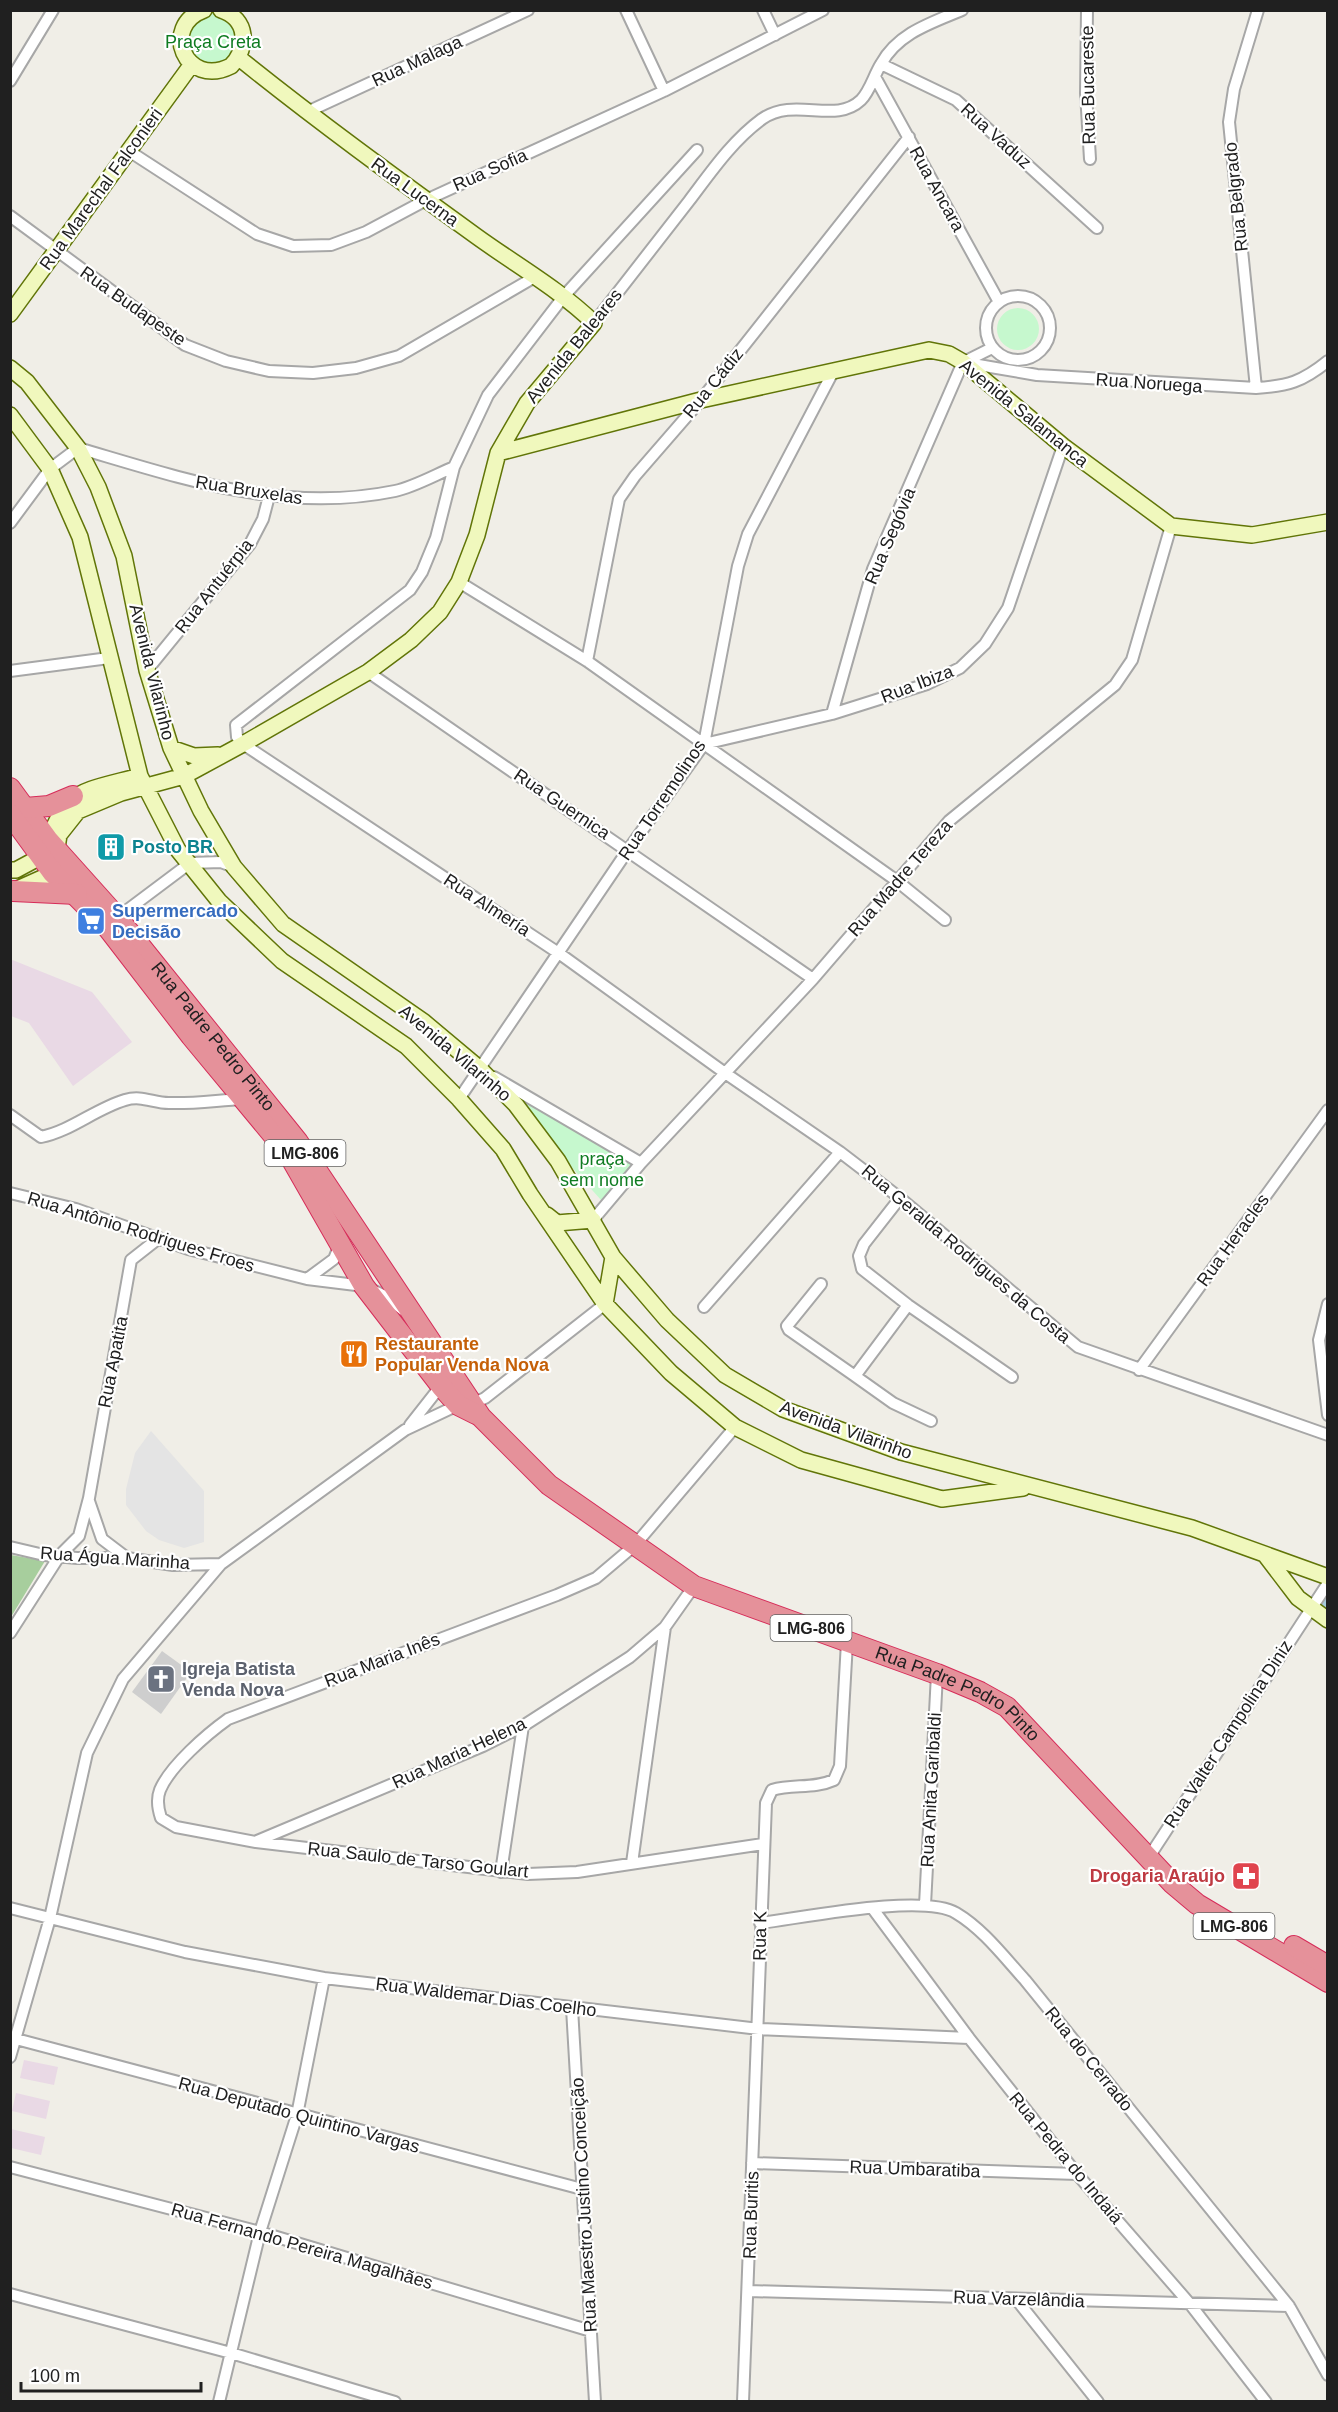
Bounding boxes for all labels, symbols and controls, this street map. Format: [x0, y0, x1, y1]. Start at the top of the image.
street label: Rua Bucareste [1077, 25, 1099, 145]
street label: Rua Malaga [369, 31, 466, 91]
park label: Praça Creta [165, 32, 262, 52]
street label: Rua Vaduz [957, 99, 1035, 173]
street label: Rua Marechal Falconieri [36, 104, 166, 274]
street label: Rua Belgrado [1220, 141, 1252, 253]
street label: Rua Ancara [905, 143, 969, 236]
street label: Rua Sofia [450, 144, 531, 195]
street label: Rua Lucerna [367, 154, 463, 231]
street label: Rua Budapeste [76, 262, 190, 350]
street label: Avenida Baleares [522, 285, 626, 407]
street label: Rua Cádiz [679, 344, 747, 422]
street label: Avenida Salamanca [956, 355, 1093, 472]
street label: Rua Noruega [1095, 369, 1204, 397]
street label: Rua Bruxelas [194, 472, 304, 508]
street label: Rua Segóvia [861, 484, 920, 587]
street label: Rua Antuérpia [171, 534, 258, 637]
street label: Avenida Vilarinho [125, 602, 179, 742]
street label: Rua Ibiza [878, 661, 957, 707]
street label: Rua Torremolinos [614, 736, 710, 864]
street label: Rua Guernica [510, 765, 614, 844]
street label: Rua Madre Tereza [844, 815, 957, 940]
building icon: Posto BR [95, 831, 127, 863]
place label: Posto BR [132, 837, 213, 857]
street label: Rua Almería [440, 870, 535, 941]
place label: Supermercado Decisão [112, 901, 238, 942]
supermarket icon: Supermercado Decisão [75, 905, 107, 937]
street label: Rua Padre Pedro Pinto [147, 958, 279, 1115]
street label: Avenida Vilarinho [395, 1001, 515, 1105]
road number: LMG-806 [264, 1140, 346, 1166]
park label: praça sem nome [560, 1149, 644, 1190]
street label: Rua Geralda Rodrigues da Costa [858, 1161, 1075, 1348]
street label: Rua Antônio Rodrigues Froes [25, 1188, 257, 1276]
street label: Rua Heracles [1193, 1190, 1273, 1290]
street label: Rua Apatita [94, 1313, 132, 1410]
place label: Restaurante Popular Venda Nova [375, 1334, 550, 1375]
restaurant icon: Restaurante Popular Venda Nova [338, 1338, 370, 1370]
street label: Avenida Vilarinho [777, 1397, 915, 1463]
street label: Rua Água Marinha [39, 1543, 192, 1573]
road number: LMG-806 [770, 1615, 852, 1641]
street label: Rua Maria Inês [321, 1629, 443, 1691]
street label: Rua Valter Campolina Diniz [1160, 1636, 1296, 1832]
street label: Rua Padre Pedro Pinto [873, 1643, 1044, 1745]
place label: Igreja Batista Venda Nova [182, 1659, 296, 1700]
church icon: Igreja Batista Venda Nova [145, 1663, 177, 1695]
street label: Rua Anita Garibaldi [917, 1712, 945, 1868]
street label: Rua Maria Helena [389, 1713, 530, 1793]
street label: Rua Saulo de Tarso Goulart [307, 1838, 529, 1882]
pharmacy icon: Drogaria Araújo [1230, 1860, 1262, 1892]
place label: Drogaria Araújo [1090, 1866, 1225, 1886]
street label: Rua K [750, 1911, 770, 1961]
road number: LMG-806 [1194, 1913, 1274, 1939]
street label: Rua Waldemar Dias Coelho [374, 1974, 598, 2020]
street label: Rua do Cerrado [1041, 2003, 1137, 2115]
street label: Rua Deputado Quintino Vargas [176, 2073, 422, 2157]
street label: Rua Maestro Justino Conceição [567, 2077, 601, 2333]
street label: Rua Pedra do Indaiá [1005, 2088, 1127, 2228]
street label: Rua Umbaratiba [849, 2157, 982, 2181]
street label: Rua Buritis [739, 2171, 763, 2259]
street label: Rua Fernando Pereira Magalhães [169, 2199, 435, 2293]
street label: Rua Varzelândia [953, 2287, 1086, 2311]
scale bar [21, 2355, 201, 2393]
text: 100 m [30, 2366, 80, 2386]

